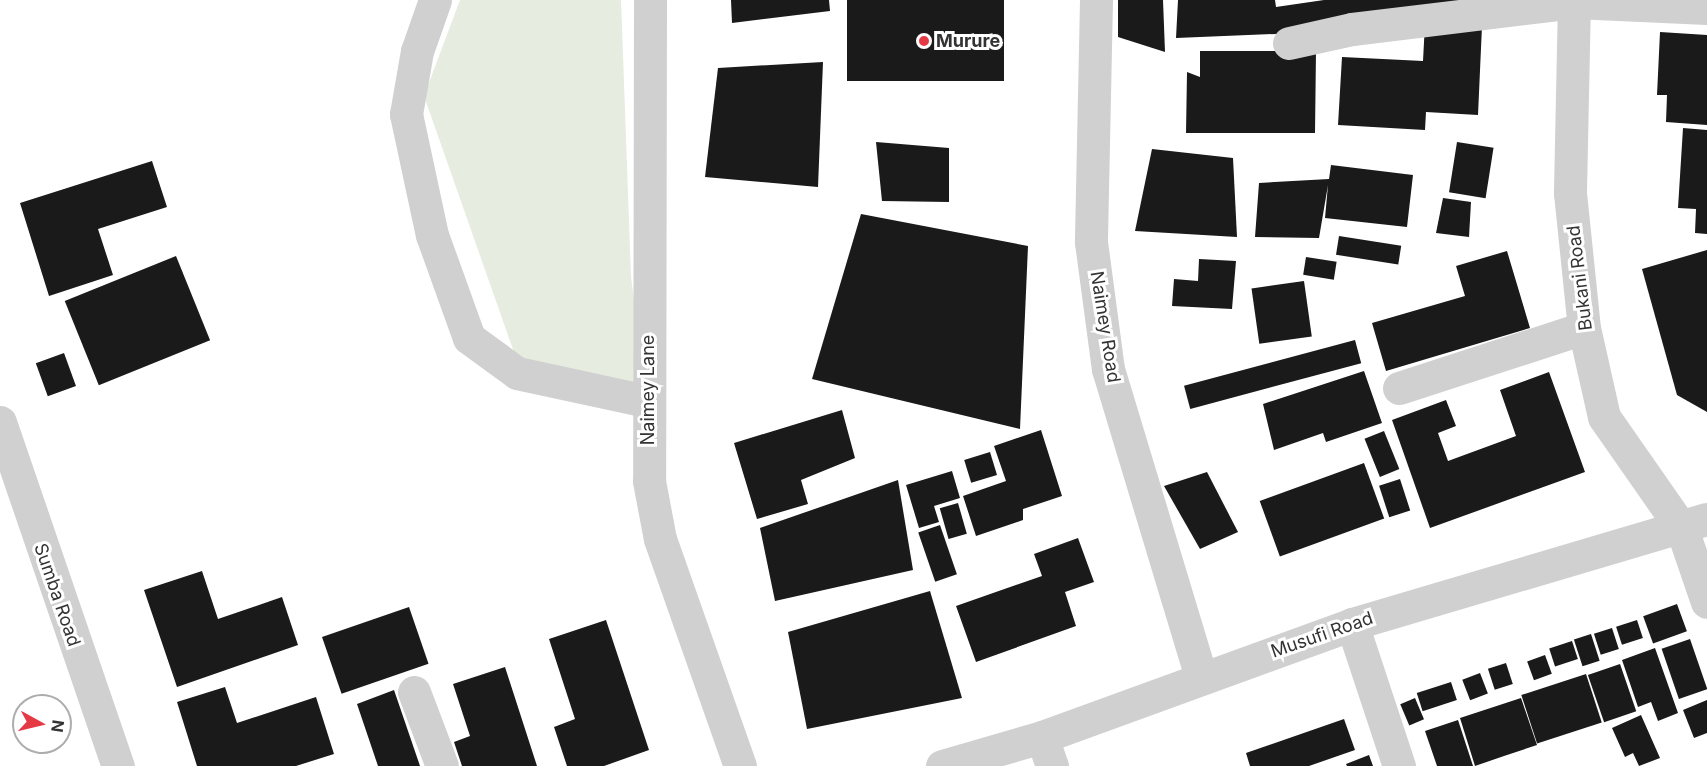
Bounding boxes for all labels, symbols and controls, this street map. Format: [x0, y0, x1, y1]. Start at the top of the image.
place label: Murure [936, 30, 1000, 52]
marker: Murure [917, 34, 931, 48]
street label: Bukani Road [1563, 224, 1597, 332]
street label: Naimey Road [1086, 270, 1124, 384]
street label: Naimey Lane [637, 335, 659, 445]
street label: Sumba Road [29, 541, 85, 649]
street label: Musufi Road [1268, 607, 1376, 663]
north arrow [12, 694, 72, 754]
text: N [47, 719, 69, 734]

